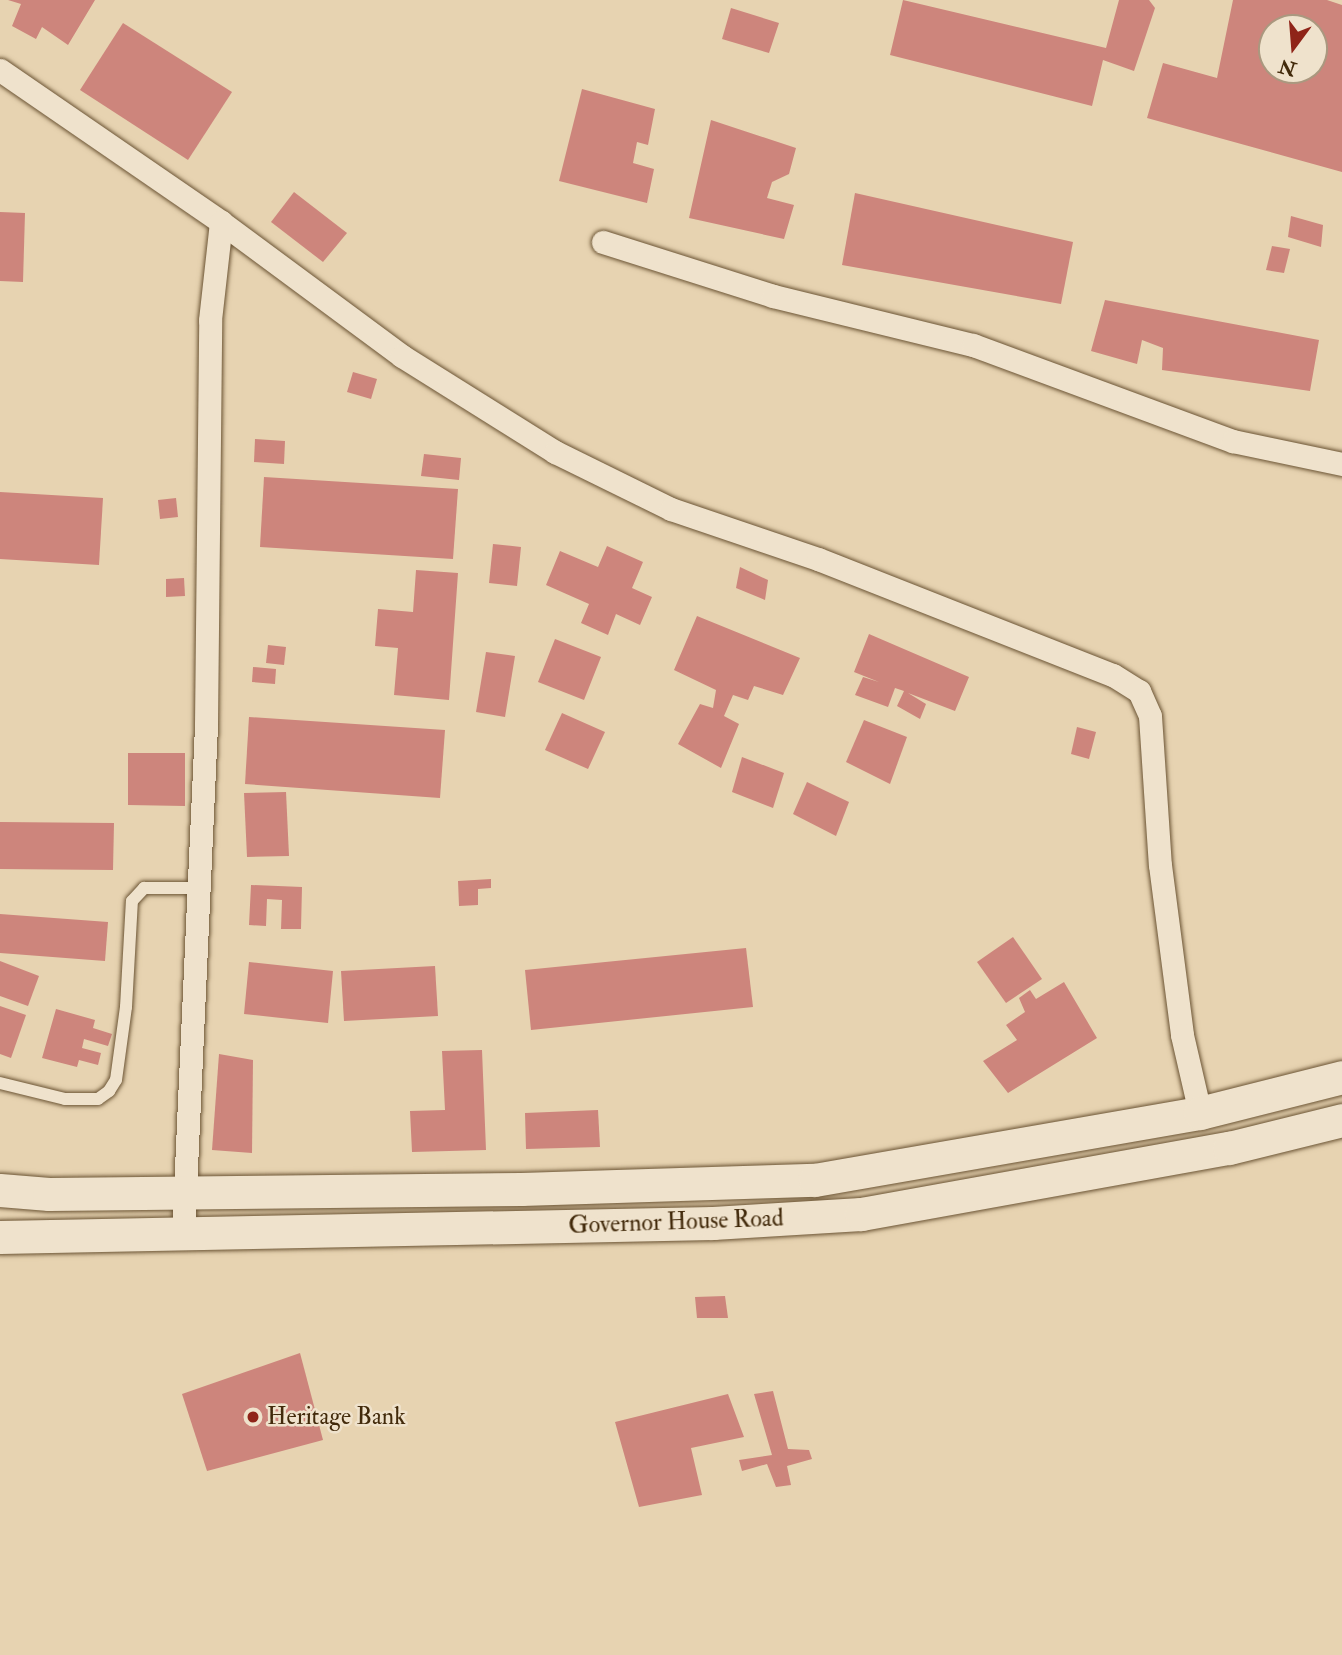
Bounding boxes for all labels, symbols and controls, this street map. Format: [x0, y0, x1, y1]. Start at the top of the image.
north arrow [1258, 14, 1328, 84]
text: N [1276, 53, 1299, 81]
street label: Governor House Road [568, 1204, 784, 1240]
place label: Heritage Bank [267, 1403, 406, 1431]
marker: Heritage Bank [245, 1409, 261, 1425]

